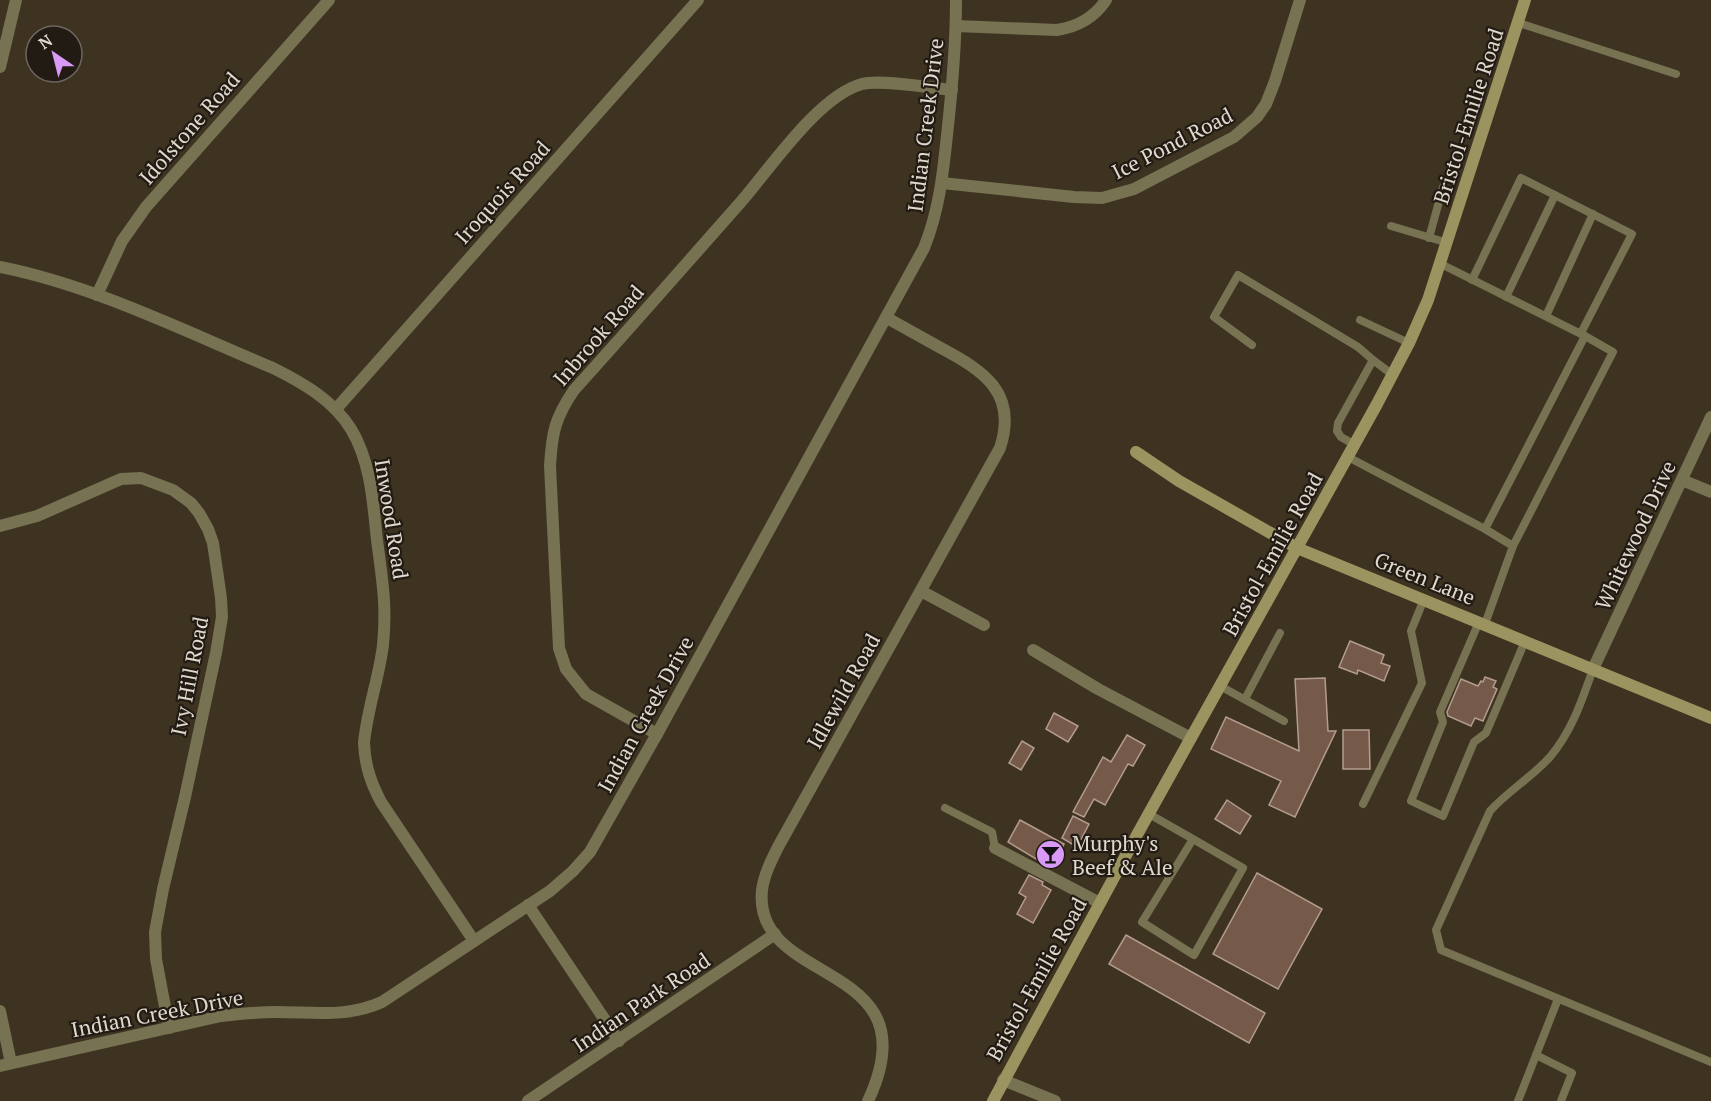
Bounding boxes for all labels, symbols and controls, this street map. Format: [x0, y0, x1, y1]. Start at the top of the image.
north arrow [24, 24, 84, 84]
street label: Bristol-Emilie Road [1426, 24, 1510, 207]
text: N [34, 29, 57, 54]
street label: Indian Creek Drive [900, 37, 950, 213]
street label: Idolstone Road [132, 66, 246, 190]
street label: Ice Pond Road [1107, 100, 1237, 185]
street label: Iroquois Road [448, 134, 556, 250]
street label: Inbrook Road [546, 278, 650, 392]
street label: Whitewood Drive [1588, 456, 1682, 614]
street label: Inwood Road [369, 457, 415, 582]
street label: Bristol-Emilie Road [1215, 467, 1329, 641]
street label: Green Lane [1370, 545, 1480, 611]
street label: Ivy Hill Road [164, 614, 214, 738]
street label: Idlewild Road [800, 628, 886, 754]
street label: Indian Creek Drive [590, 631, 700, 797]
place label: Murphy's Beef & Ale [1072, 829, 1173, 881]
bar icon: Murphy's Beef & Ale [1035, 839, 1067, 871]
street label: Bristol-Emilie Road [979, 892, 1093, 1066]
street label: Indian Park Road [567, 945, 715, 1058]
street label: Indian Creek Drive [69, 983, 245, 1043]

